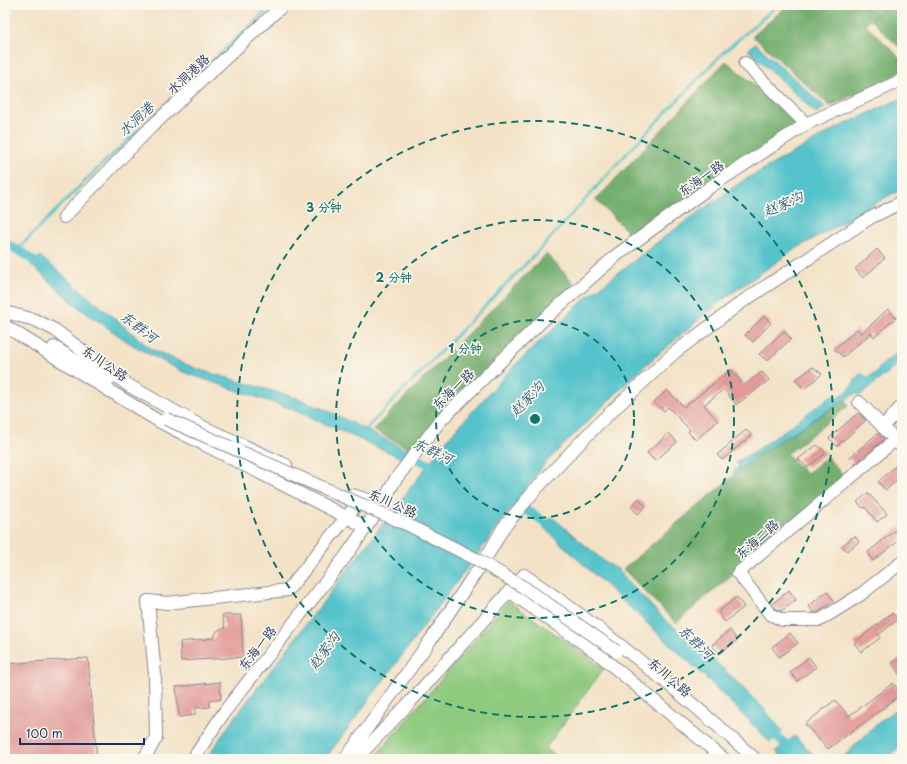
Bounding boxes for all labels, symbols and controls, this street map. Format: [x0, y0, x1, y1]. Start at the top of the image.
street label: 水洞港路 [162, 49, 213, 98]
water label: 水洞港 [113, 95, 160, 141]
street label: 东海一路 [674, 155, 727, 200]
water label: 赵家沟 [759, 185, 808, 222]
text: 3 分钟 [306, 198, 342, 216]
text: 2 分钟 [376, 268, 412, 286]
water label: 东群河 [116, 306, 164, 349]
text: 1 分钟 [448, 339, 482, 357]
street label: 东川公路 [78, 340, 132, 385]
street label: 东海一路 [427, 364, 478, 414]
water label: 赵家沟 [504, 375, 550, 421]
centre of rings [528, 412, 542, 426]
water label: 东群河 [410, 432, 458, 470]
street label: 东川公路 [366, 483, 421, 522]
street label: 东海二路 [731, 514, 783, 563]
water label: 东群河 [674, 619, 720, 665]
street label: 东海一路 [233, 621, 280, 674]
water label: 赵家沟 [303, 626, 346, 674]
street label: 东川公路 [644, 652, 696, 701]
scale bar [20, 720, 144, 746]
text: 100 m [26, 724, 63, 742]

